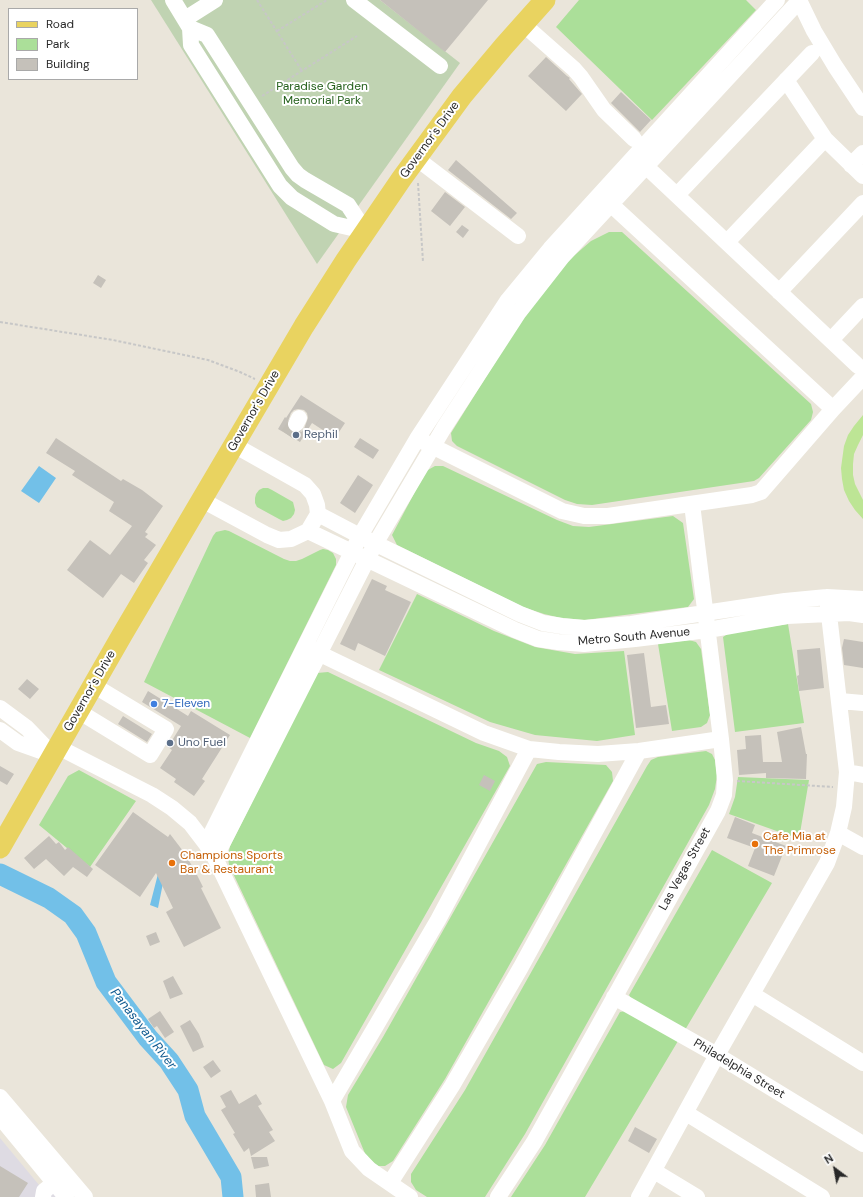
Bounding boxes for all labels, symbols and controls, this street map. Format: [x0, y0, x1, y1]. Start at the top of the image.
legend [8, 8, 138, 80]
text: Road [46, 16, 74, 32]
text: Park [46, 36, 70, 52]
text: Building [46, 56, 90, 72]
park label: Paradise Garden Memorial Park [276, 80, 368, 108]
street label: Governor's Drive [397, 99, 463, 181]
street label: Governor's Drive [225, 368, 283, 454]
place label: Rephil [304, 428, 338, 442]
marker: Rephil [291, 430, 301, 440]
street label: Metro South Avenue [577, 625, 691, 649]
street label: Governor's Drive [61, 648, 119, 734]
place label: 7-Eleven [162, 697, 210, 711]
marker: 7-Eleven [149, 699, 159, 709]
place label: Uno Fuel [178, 736, 226, 750]
marker: Uno Fuel [165, 738, 175, 748]
street label: Las Vegas Street [656, 825, 714, 913]
place label: Cafe Mia at The Primrose [763, 830, 836, 858]
marker: Cafe Mia at The Primrose [750, 839, 760, 849]
place label: Champions Sports Bar & Restaurant [180, 849, 283, 877]
marker: Champions Sports Bar & Restaurant [167, 858, 177, 868]
water label: Panasayan River [107, 986, 179, 1072]
street label: Philadelphia Street [691, 1036, 787, 1102]
north arrow [815, 1149, 855, 1189]
text: N [822, 1151, 836, 1167]

